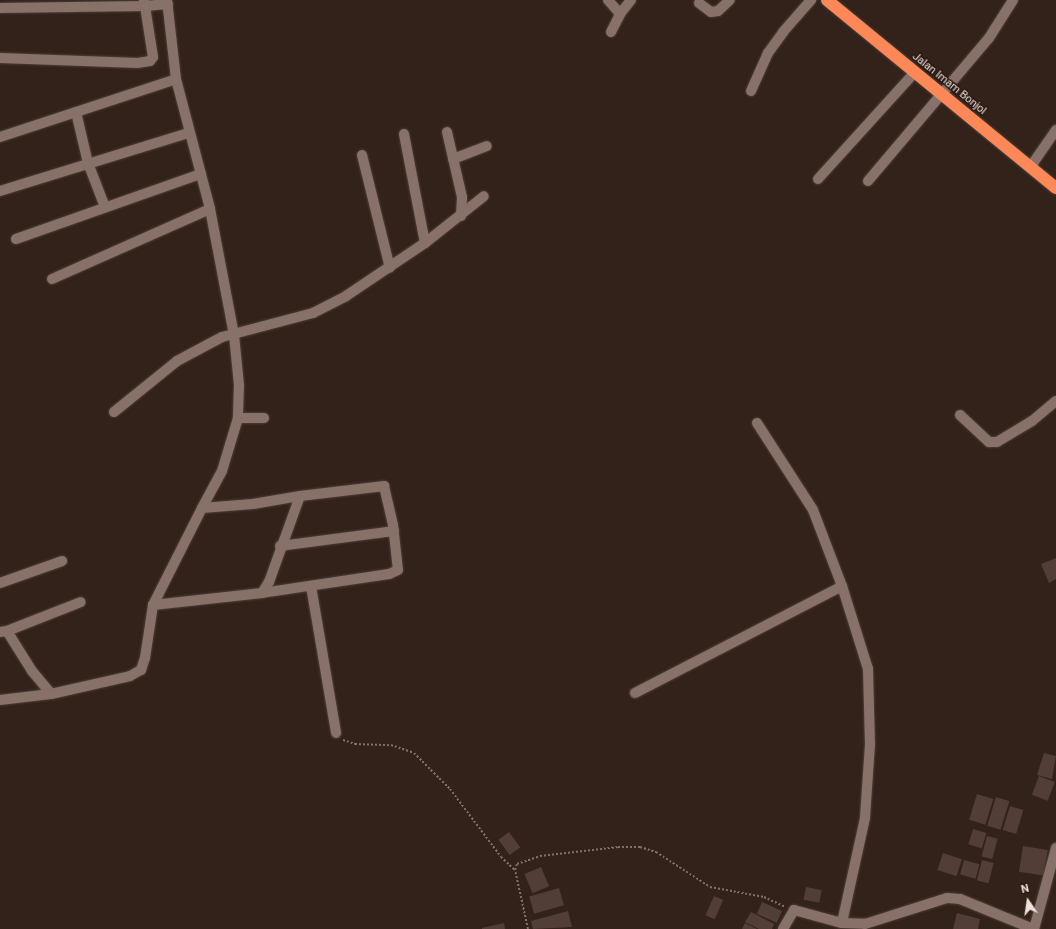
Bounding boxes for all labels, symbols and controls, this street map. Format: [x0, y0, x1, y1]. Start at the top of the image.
street label: Jalan Imam Bonjol [909, 50, 989, 118]
north arrow [1008, 881, 1048, 921]
text: N [1020, 882, 1030, 896]

